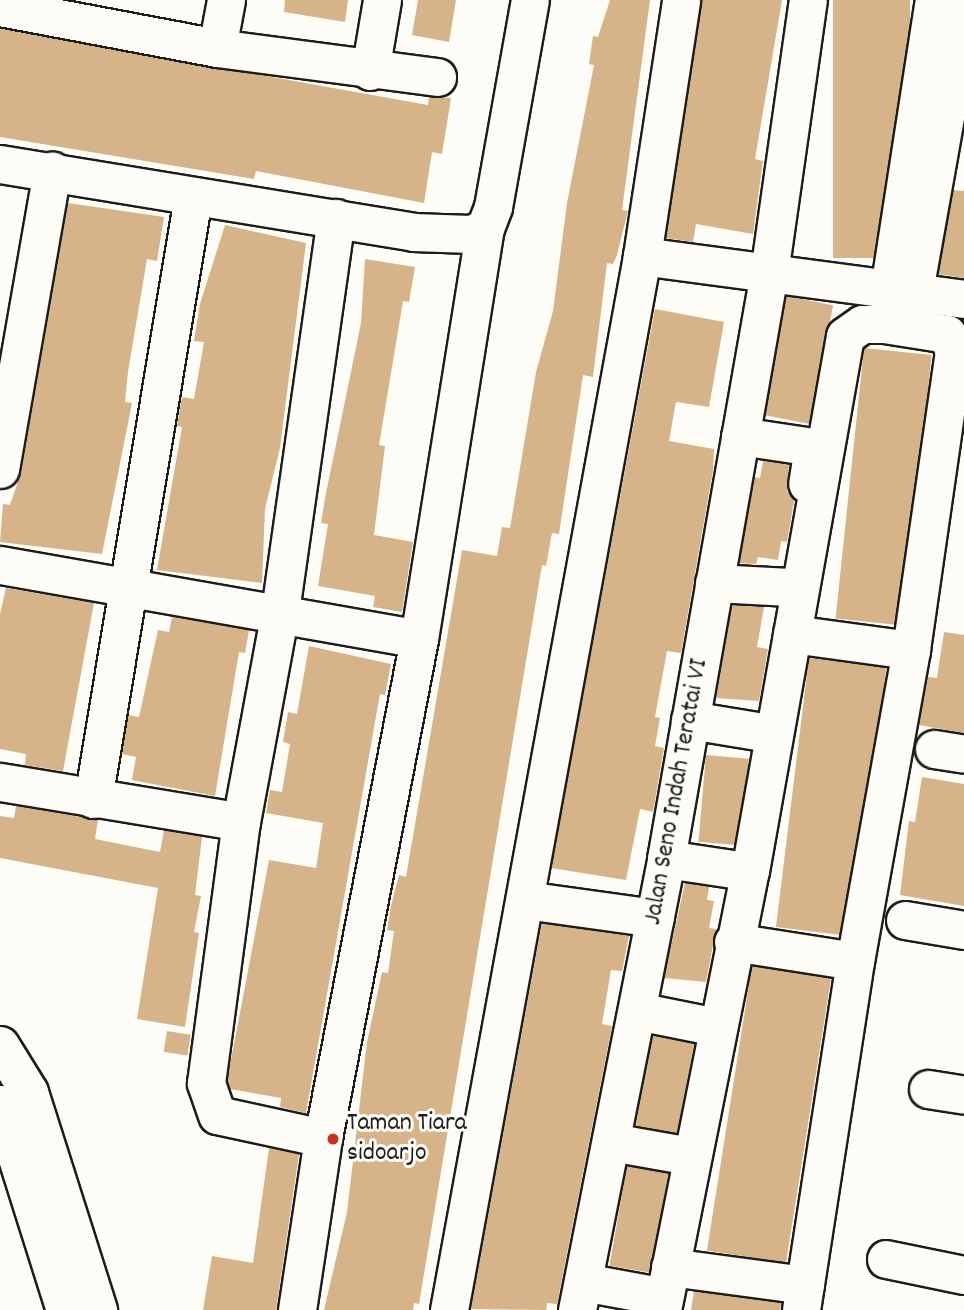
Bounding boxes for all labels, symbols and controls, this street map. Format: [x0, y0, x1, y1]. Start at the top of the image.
street label: Jalan Seno Indah Teratai VI [638, 657, 716, 927]
place label: Taman Tiara sidoarjo [347, 1108, 467, 1170]
marker: Taman Tiara sidoarjo [325, 1131, 341, 1147]

